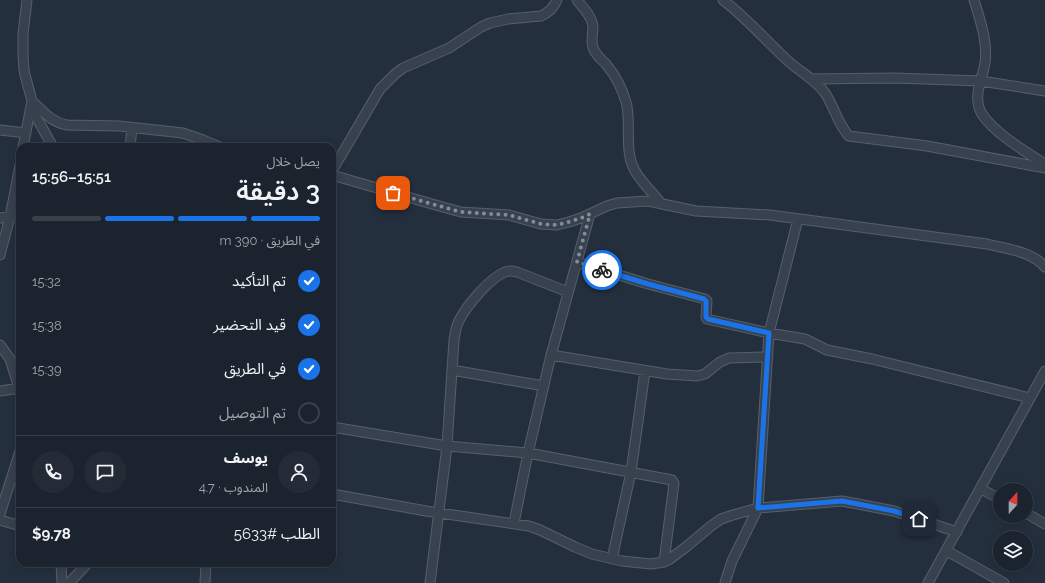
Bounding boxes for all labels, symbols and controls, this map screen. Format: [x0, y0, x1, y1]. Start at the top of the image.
text: يصل خلال [266, 154, 320, 169]
text: 15:51–15:56 [32, 168, 111, 186]
text: 3 دقيقة [236, 176, 320, 206]
pin [376, 176, 410, 210]
icon: bag [382, 182, 404, 204]
text: في الطريق · 390 m [220, 233, 320, 248]
courier [582, 250, 622, 290]
icon: bike [591, 259, 613, 281]
icon: check [298, 270, 320, 292]
text: تم التأكيد [232, 272, 286, 290]
text: 15:32 [32, 274, 61, 289]
icon: check [298, 314, 320, 336]
text: قيد التحضير [214, 316, 286, 334]
text: 15:38 [32, 318, 62, 333]
icon: check [298, 358, 320, 380]
text: في الطريق [224, 360, 286, 378]
text: 15:39 [32, 362, 62, 377]
text: تم التوصيل [219, 404, 286, 422]
text: يوسف [224, 449, 268, 467]
button: phone [32, 451, 74, 493]
button: chat [84, 451, 126, 493]
button: person [278, 451, 320, 493]
text: المندوب · 4.7 [199, 480, 268, 495]
north arrow [993, 483, 1033, 523]
map controls [993, 483, 1033, 571]
pin [902, 502, 936, 536]
icon: home [908, 508, 930, 530]
text: $9.78 [32, 525, 71, 543]
text: الطلب #5633 [234, 525, 320, 543]
button: layers [993, 531, 1033, 571]

